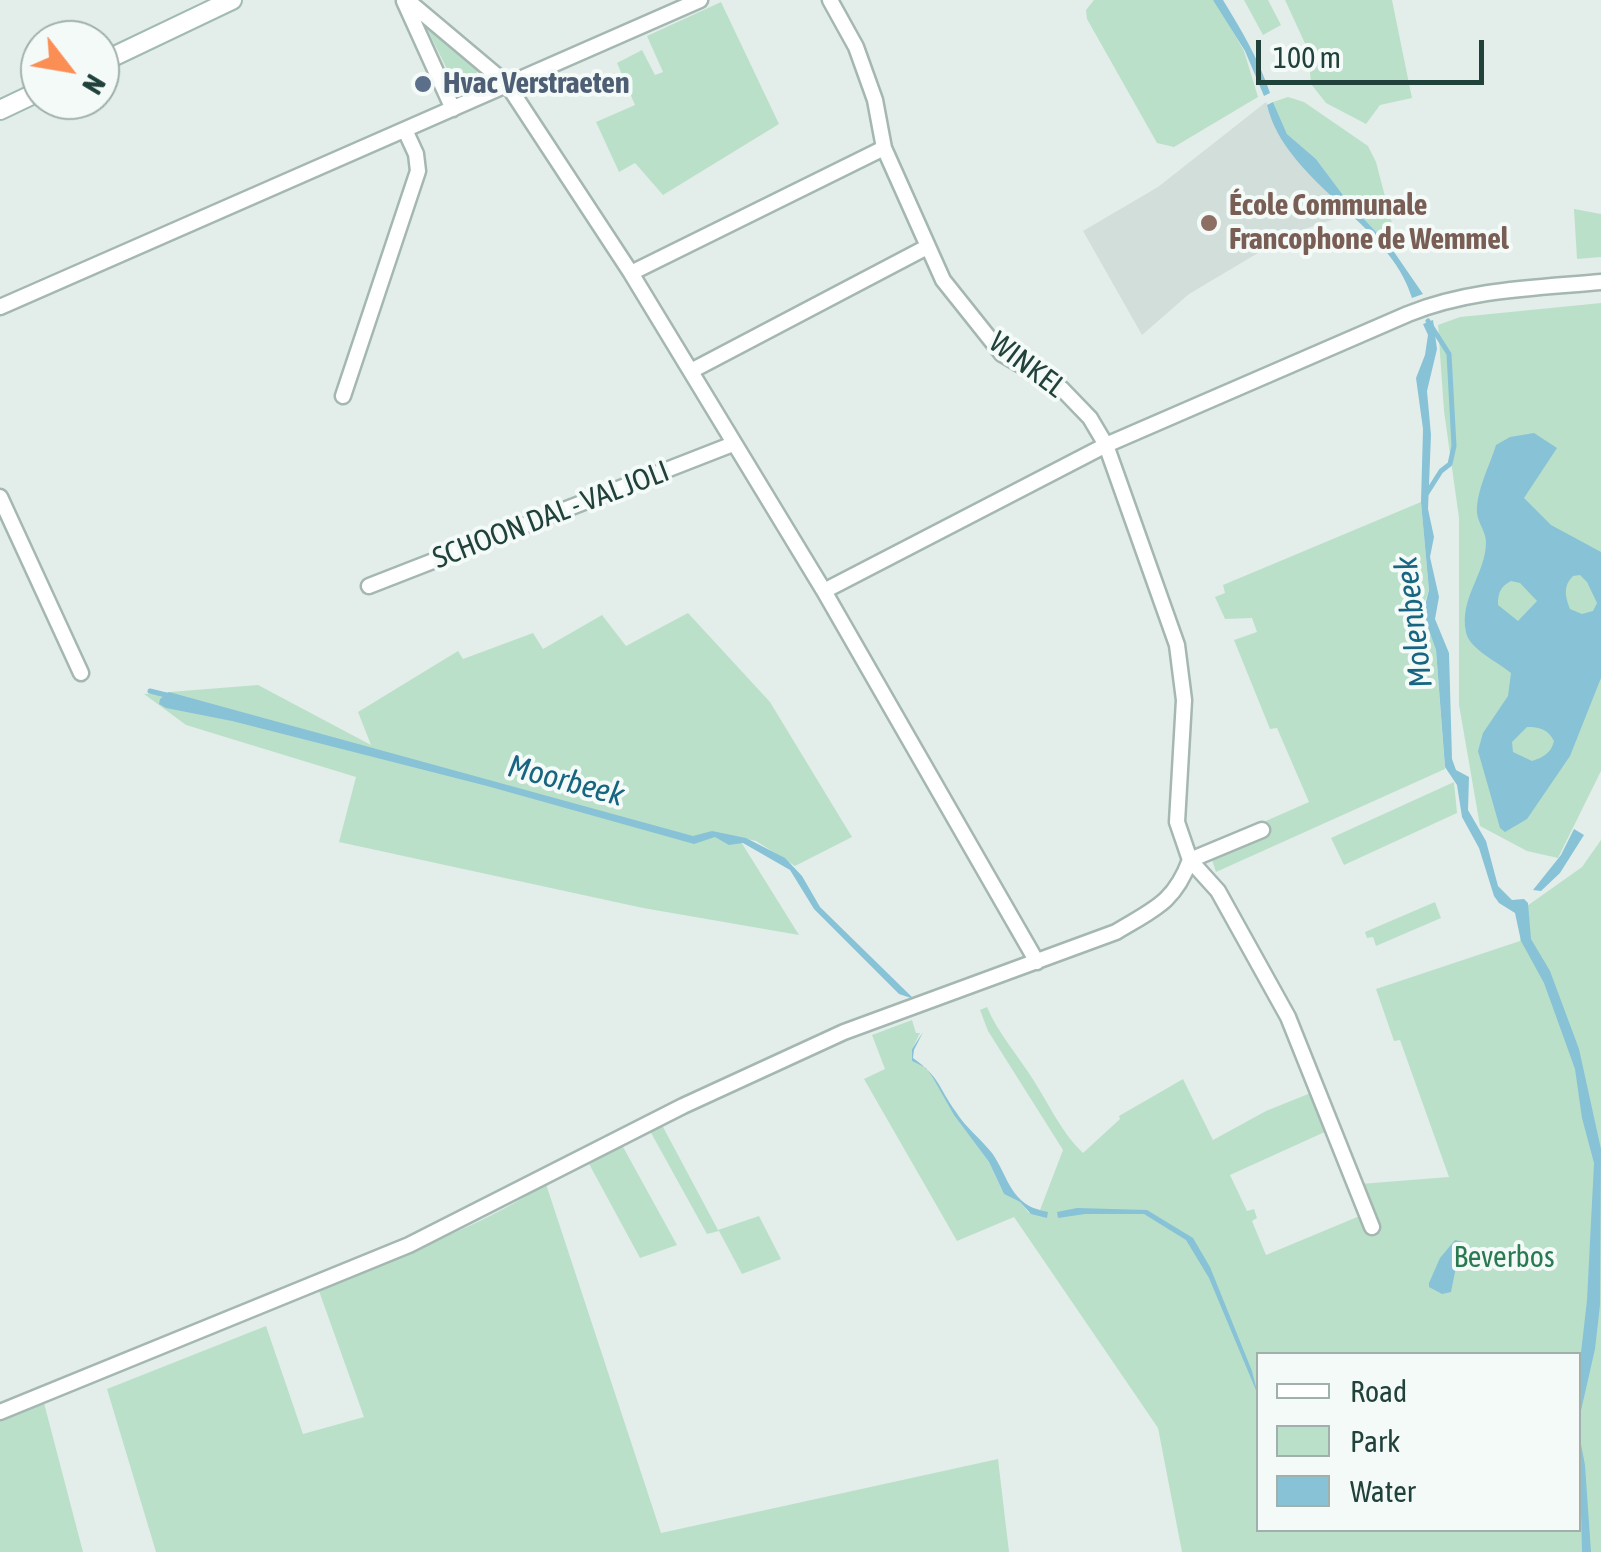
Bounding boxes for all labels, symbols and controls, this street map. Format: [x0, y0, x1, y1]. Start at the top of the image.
north arrow [20, 20, 120, 120]
scale bar [1261, 20, 1488, 82]
text: 100 m [1273, 40, 1341, 74]
place label: Hvac Verstraeten [443, 66, 629, 102]
text: N [76, 69, 112, 100]
marker: Hvac Verstraeten [412, 73, 434, 95]
place label: École Communale Francophone de Wemmel [1229, 188, 1509, 258]
marker: École Communale Francophone de Wemmel [1198, 212, 1220, 234]
street label: WINKEL [982, 325, 1072, 405]
street label: SCHOON DAL - VAL JOLI [428, 453, 674, 577]
water label: Molenbeek [1387, 554, 1441, 690]
water label: Moorbeek [504, 747, 628, 815]
park label: Beverbos [1454, 1240, 1554, 1276]
legend [1256, 1352, 1581, 1532]
text: Road [1350, 1374, 1407, 1408]
text: Park [1350, 1424, 1400, 1458]
text: Water [1350, 1474, 1416, 1508]

